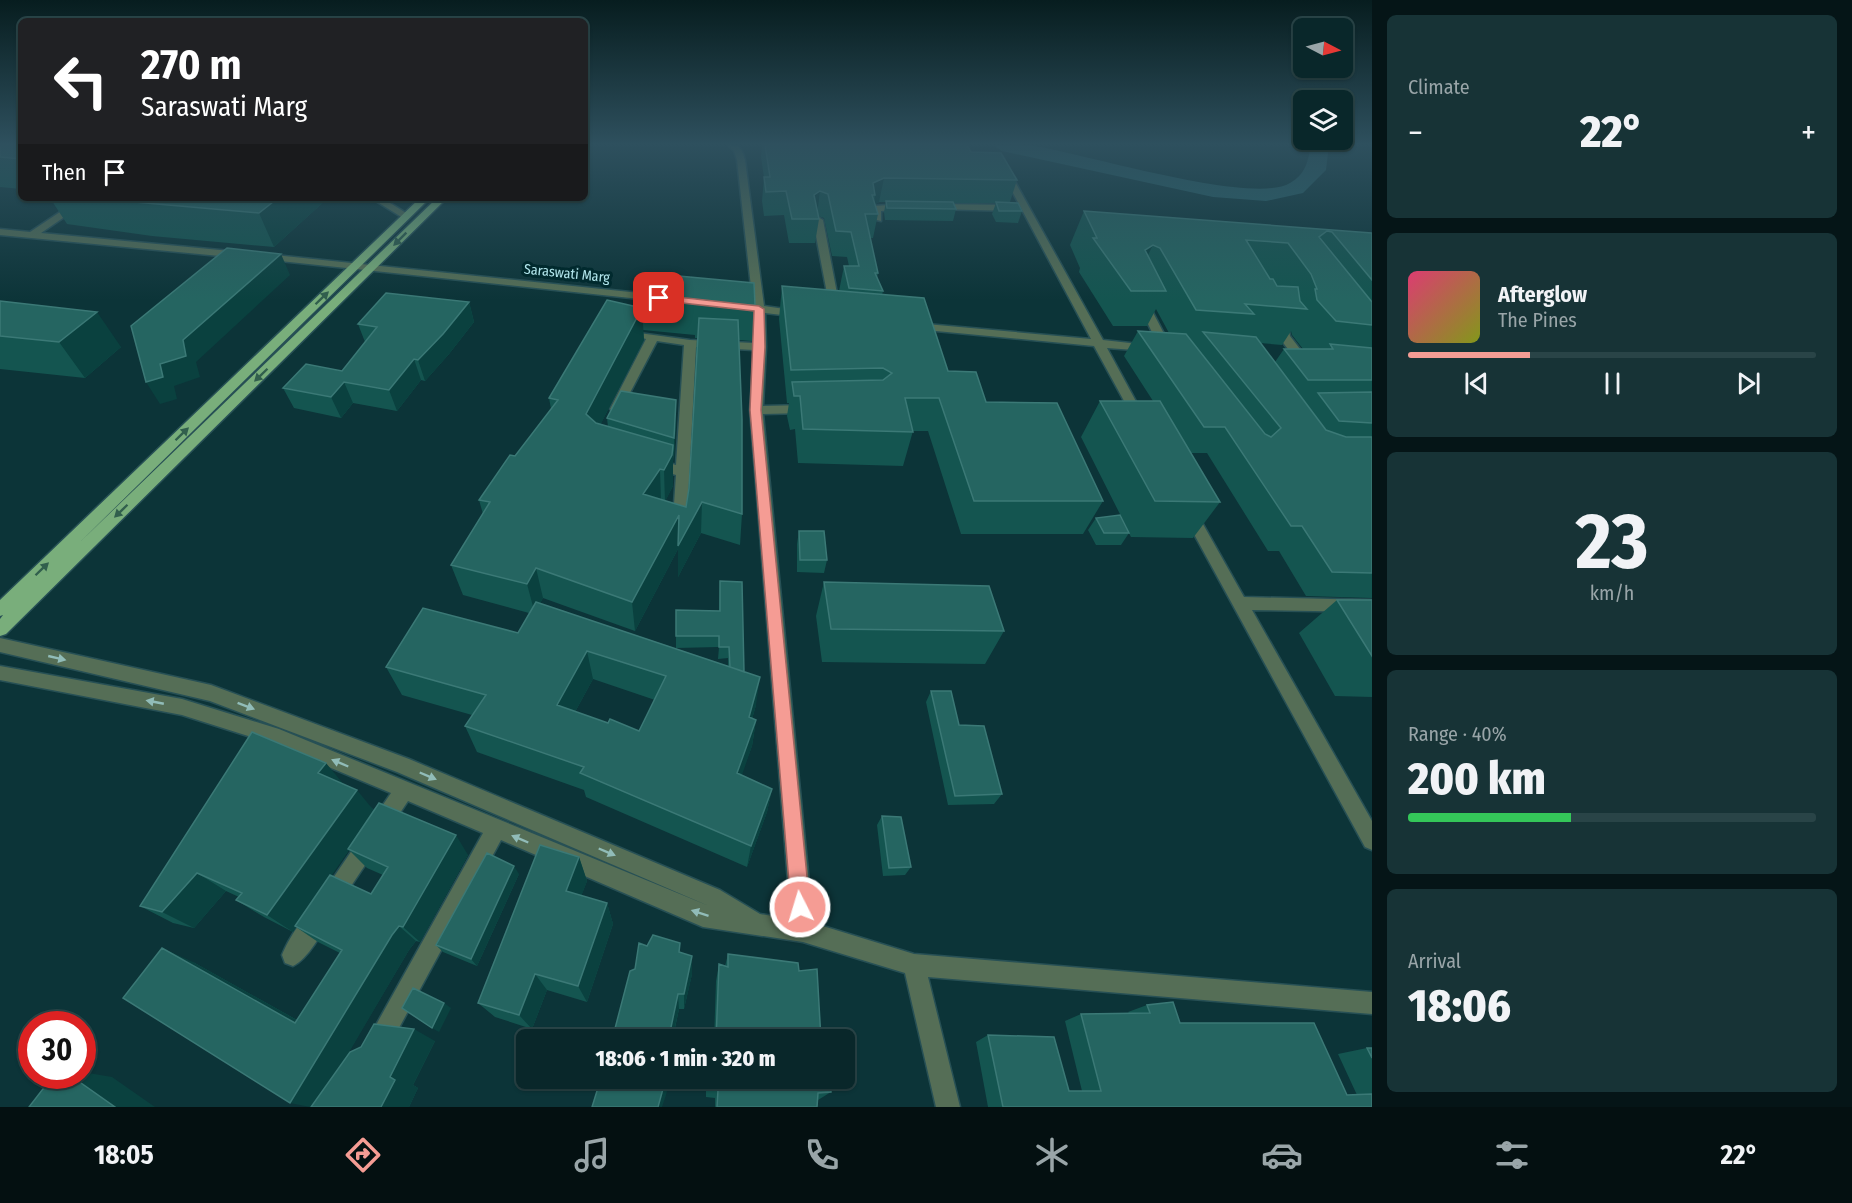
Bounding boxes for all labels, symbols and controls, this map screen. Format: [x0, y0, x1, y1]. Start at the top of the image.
north arrow [1293, 18, 1353, 78]
map controls [1293, 18, 1353, 150]
text: 270 m [141, 40, 241, 90]
icon: left [42, 42, 120, 120]
text: Climate [1408, 75, 1470, 99]
button: layers [1293, 90, 1353, 150]
text: Saraswati Marg [141, 91, 307, 123]
text: 22° [1580, 105, 1644, 159]
text: − [1408, 113, 1423, 153]
text: + [1801, 113, 1816, 153]
icon: arrive [98, 156, 131, 189]
text: Then [42, 159, 86, 186]
one-way arrow [394, 232, 408, 246]
street label: Saraswati Marg [523, 261, 611, 287]
pin [633, 272, 684, 323]
icon: arrive [642, 281, 675, 314]
text: Afterglow [1498, 281, 1587, 308]
one-way arrow [314, 291, 328, 305]
text: The Pines [1498, 308, 1577, 332]
icon: previous [1460, 367, 1493, 400]
icon: pause [1596, 367, 1629, 400]
icon: next [1732, 367, 1765, 400]
one-way arrow [254, 368, 268, 382]
one-way arrow [174, 427, 188, 441]
text: 23 [1575, 495, 1649, 589]
one-way arrow [114, 504, 128, 518]
one-way arrow [35, 563, 49, 577]
text: km/h [1590, 581, 1634, 605]
one-way arrow [48, 654, 66, 664]
one-way arrow [146, 697, 165, 706]
one-way arrow [237, 702, 255, 712]
text: Range · 40% [1408, 722, 1507, 746]
text: 200 km [1408, 752, 1546, 806]
one-way arrow [331, 758, 349, 767]
one-way arrow [419, 771, 437, 781]
one-way arrow [510, 834, 528, 844]
one-way arrow [599, 847, 617, 857]
position arrow [768, 875, 832, 939]
one-way arrow [691, 908, 709, 918]
text: Arrival [1408, 949, 1461, 973]
text: 18:06 [1408, 979, 1511, 1033]
speed limit sign: 30 [18, 1011, 96, 1089]
text: 18:06 · 1 min · 320 m [595, 1045, 776, 1072]
icon: directions [342, 1134, 384, 1176]
icon: music [571, 1134, 613, 1176]
icon: phone [801, 1134, 843, 1176]
icon: climate [1031, 1134, 1073, 1176]
icon: car [1261, 1134, 1303, 1176]
icon: filters [1491, 1134, 1533, 1176]
text: 18:05 [94, 1139, 154, 1171]
text: 22° [1720, 1139, 1758, 1171]

